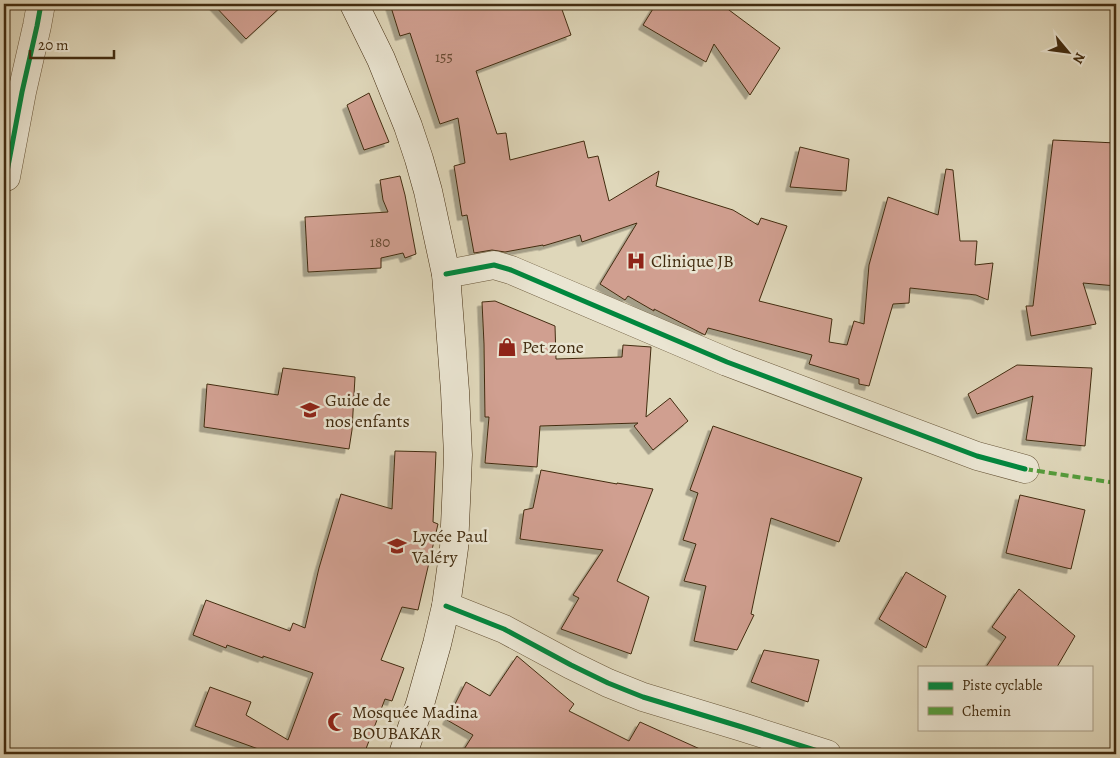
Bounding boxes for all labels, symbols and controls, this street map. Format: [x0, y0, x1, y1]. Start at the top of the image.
scale bar [30, 28, 114, 60]
north arrow [1042, 28, 1092, 78]
text: 20 m [38, 35, 69, 55]
house number: 155 [435, 47, 453, 67]
text: N [1068, 49, 1090, 67]
house number: 180 [370, 232, 390, 252]
place label: Clinique JB [651, 249, 734, 273]
hospital icon: Clinique JB [625, 250, 647, 272]
place label: Pet zone [522, 335, 584, 359]
shop icon: Pet zone [496, 336, 518, 358]
place label: Guide de nos enfants [325, 388, 410, 433]
school or university icon: Guide de nos enfants [299, 399, 321, 421]
place label: Lycée Paul Valéry [411, 524, 488, 569]
school or university icon: Lycée Paul Valéry [386, 535, 408, 557]
legend [918, 666, 1092, 730]
text: Piste cyclable [962, 675, 1043, 695]
place label: Mosquée Madina BOUBAKAR [352, 700, 479, 745]
text: Chemin [962, 701, 1011, 721]
mosque icon: Mosquée Madina BOUBAKAR [326, 711, 348, 733]

